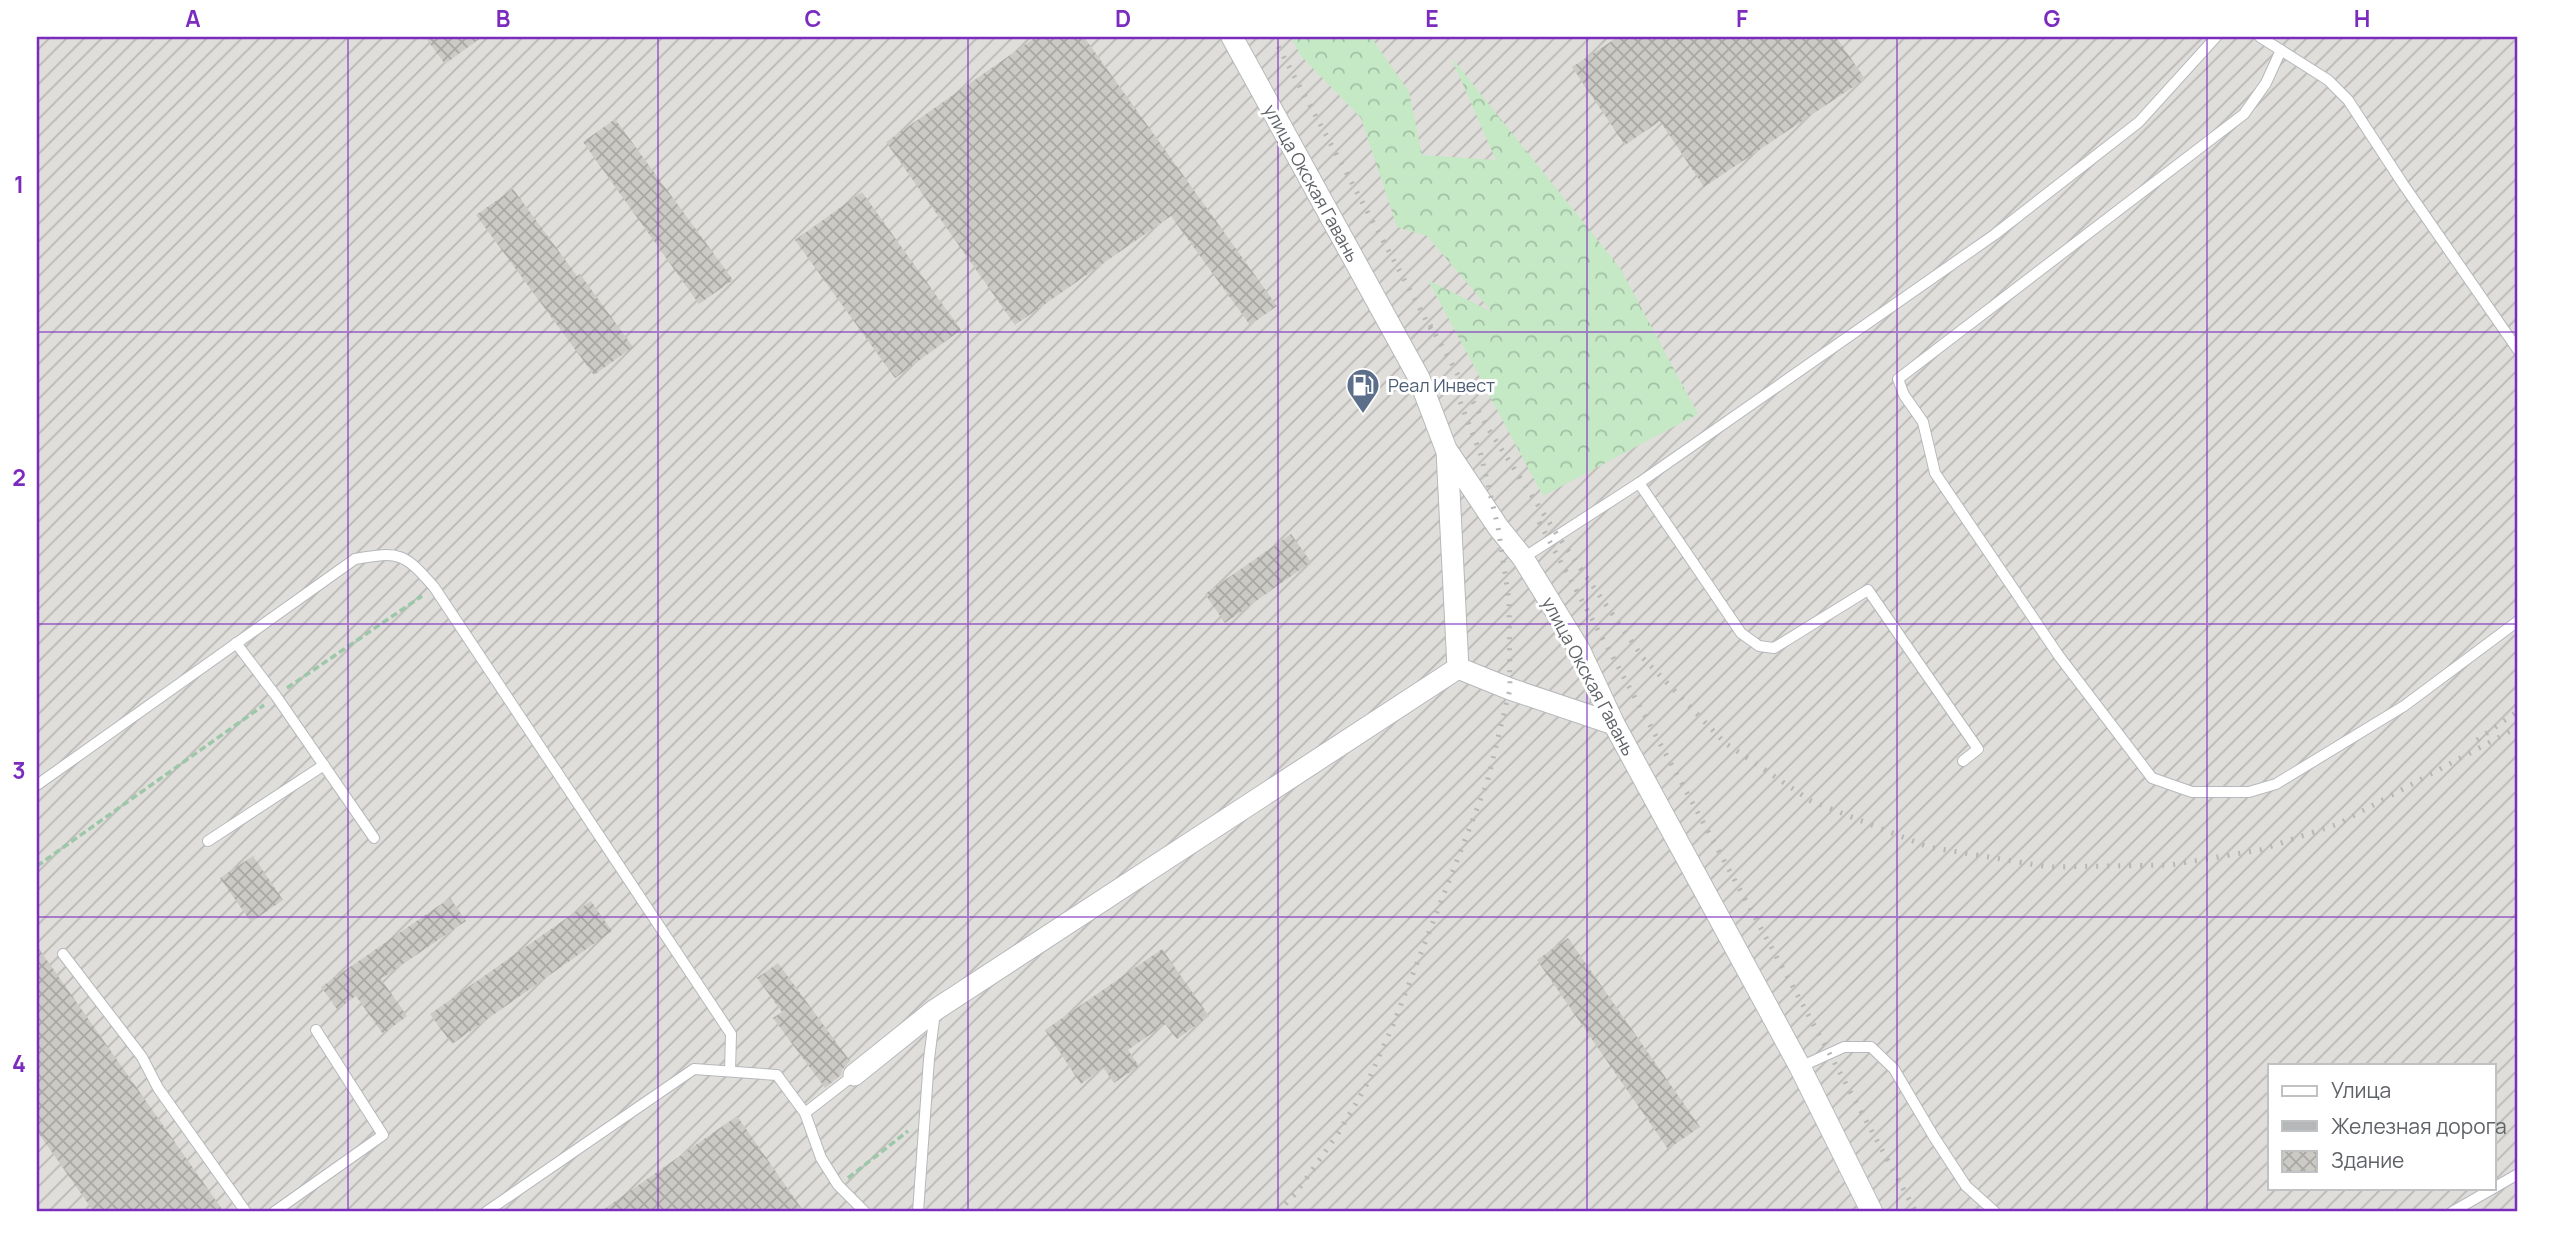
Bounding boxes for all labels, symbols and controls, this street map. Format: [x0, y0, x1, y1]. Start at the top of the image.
text: A [185, 2, 201, 34]
text: B [496, 2, 510, 34]
text: C [805, 2, 822, 34]
text: D [1115, 2, 1131, 34]
text: E [1425, 2, 1439, 34]
text: F [1736, 2, 1748, 34]
text: G [2044, 2, 2061, 34]
text: H [2354, 2, 2370, 34]
street label: улица Окская Гавань [1259, 100, 1365, 266]
text: 1 [14, 168, 24, 200]
fuel station icon: Реал Инвест [1344, 366, 1382, 415]
place label: Реал Инвест [1388, 373, 1495, 397]
text: 2 [12, 461, 26, 493]
street label: улица Окская Гавань [1537, 592, 1641, 760]
text: 3 [12, 754, 26, 786]
text: 4 [12, 1047, 26, 1079]
legend [2268, 1064, 2496, 1190]
text: Улица [2331, 1076, 2391, 1104]
text: Железная дорога [2331, 1112, 2507, 1140]
text: Здание [2331, 1146, 2404, 1174]

